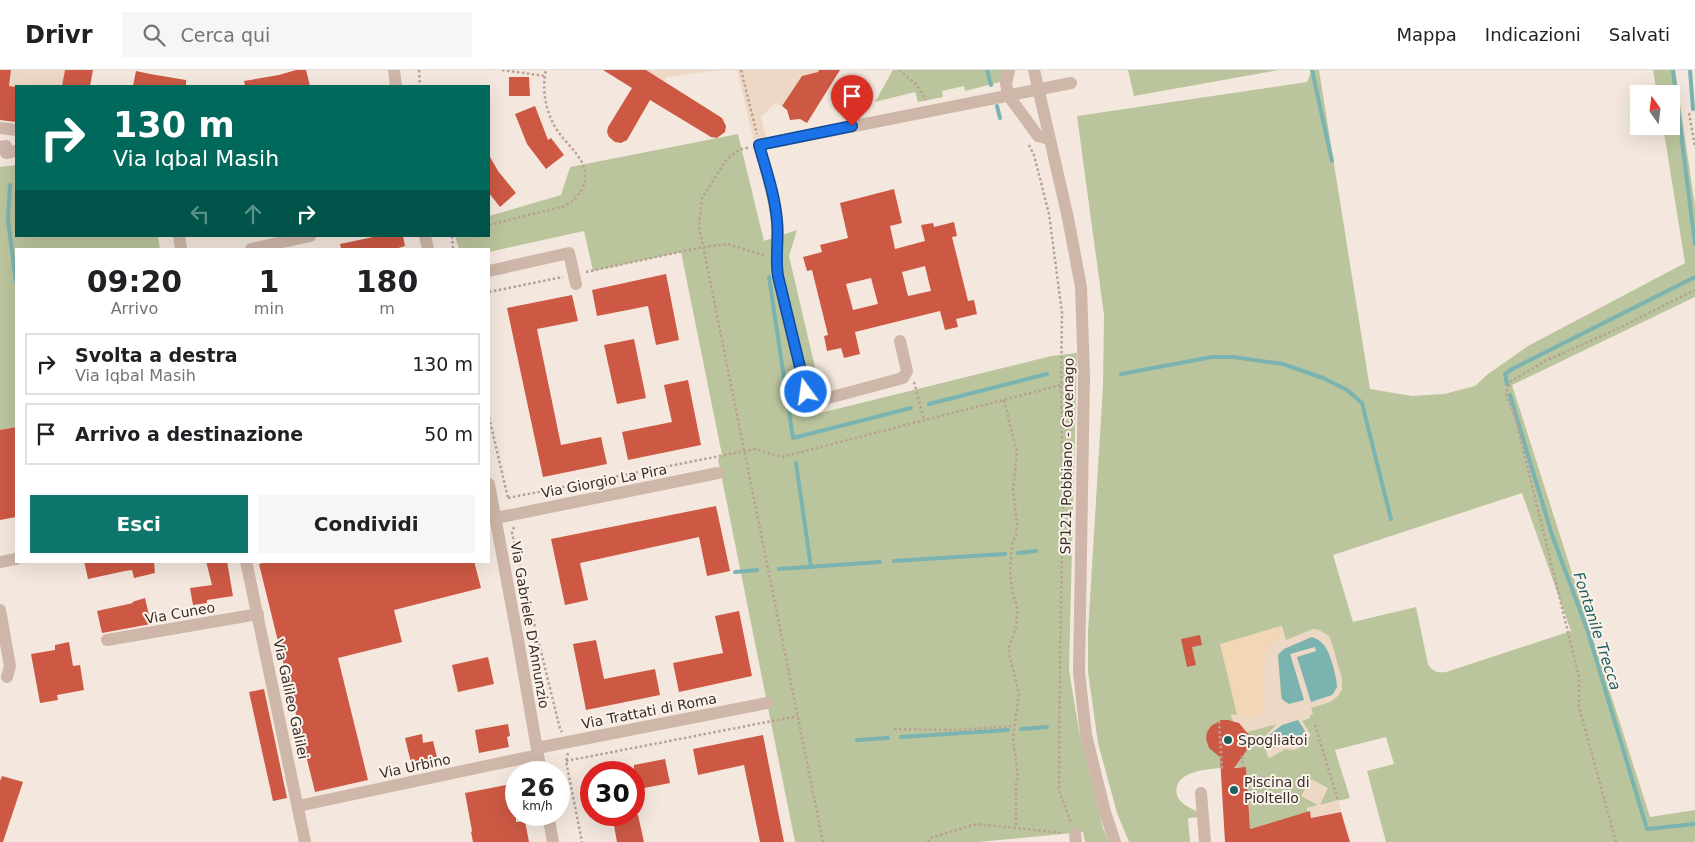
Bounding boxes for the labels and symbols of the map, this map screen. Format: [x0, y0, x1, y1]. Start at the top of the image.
pin [831, 75, 873, 126]
north arrow [1630, 85, 1680, 135]
street label: SP121 Pobbiano - Cavenago [1057, 357, 1077, 555]
position arrow [779, 365, 831, 417]
street label: Via Giorgio La Pira [540, 461, 668, 501]
street label: Via Gabriele D'Annunzio [507, 540, 553, 710]
water label: Fontanile Trecca [1569, 570, 1625, 692]
street label: Via Cuneo [144, 599, 216, 627]
street label: Via Galileo Galilei [270, 637, 312, 761]
street label: Via Trattati di Roma [580, 690, 718, 732]
place label: Spogliatoi [1238, 732, 1308, 748]
marker: Spogliatoi [1222, 734, 1234, 746]
street label: Via Urbino [378, 751, 452, 781]
speed limit sign: 30 [580, 761, 645, 826]
place label: Piscina di Pioltello [1244, 774, 1310, 806]
marker: Piscina di Pioltello [1228, 784, 1240, 796]

